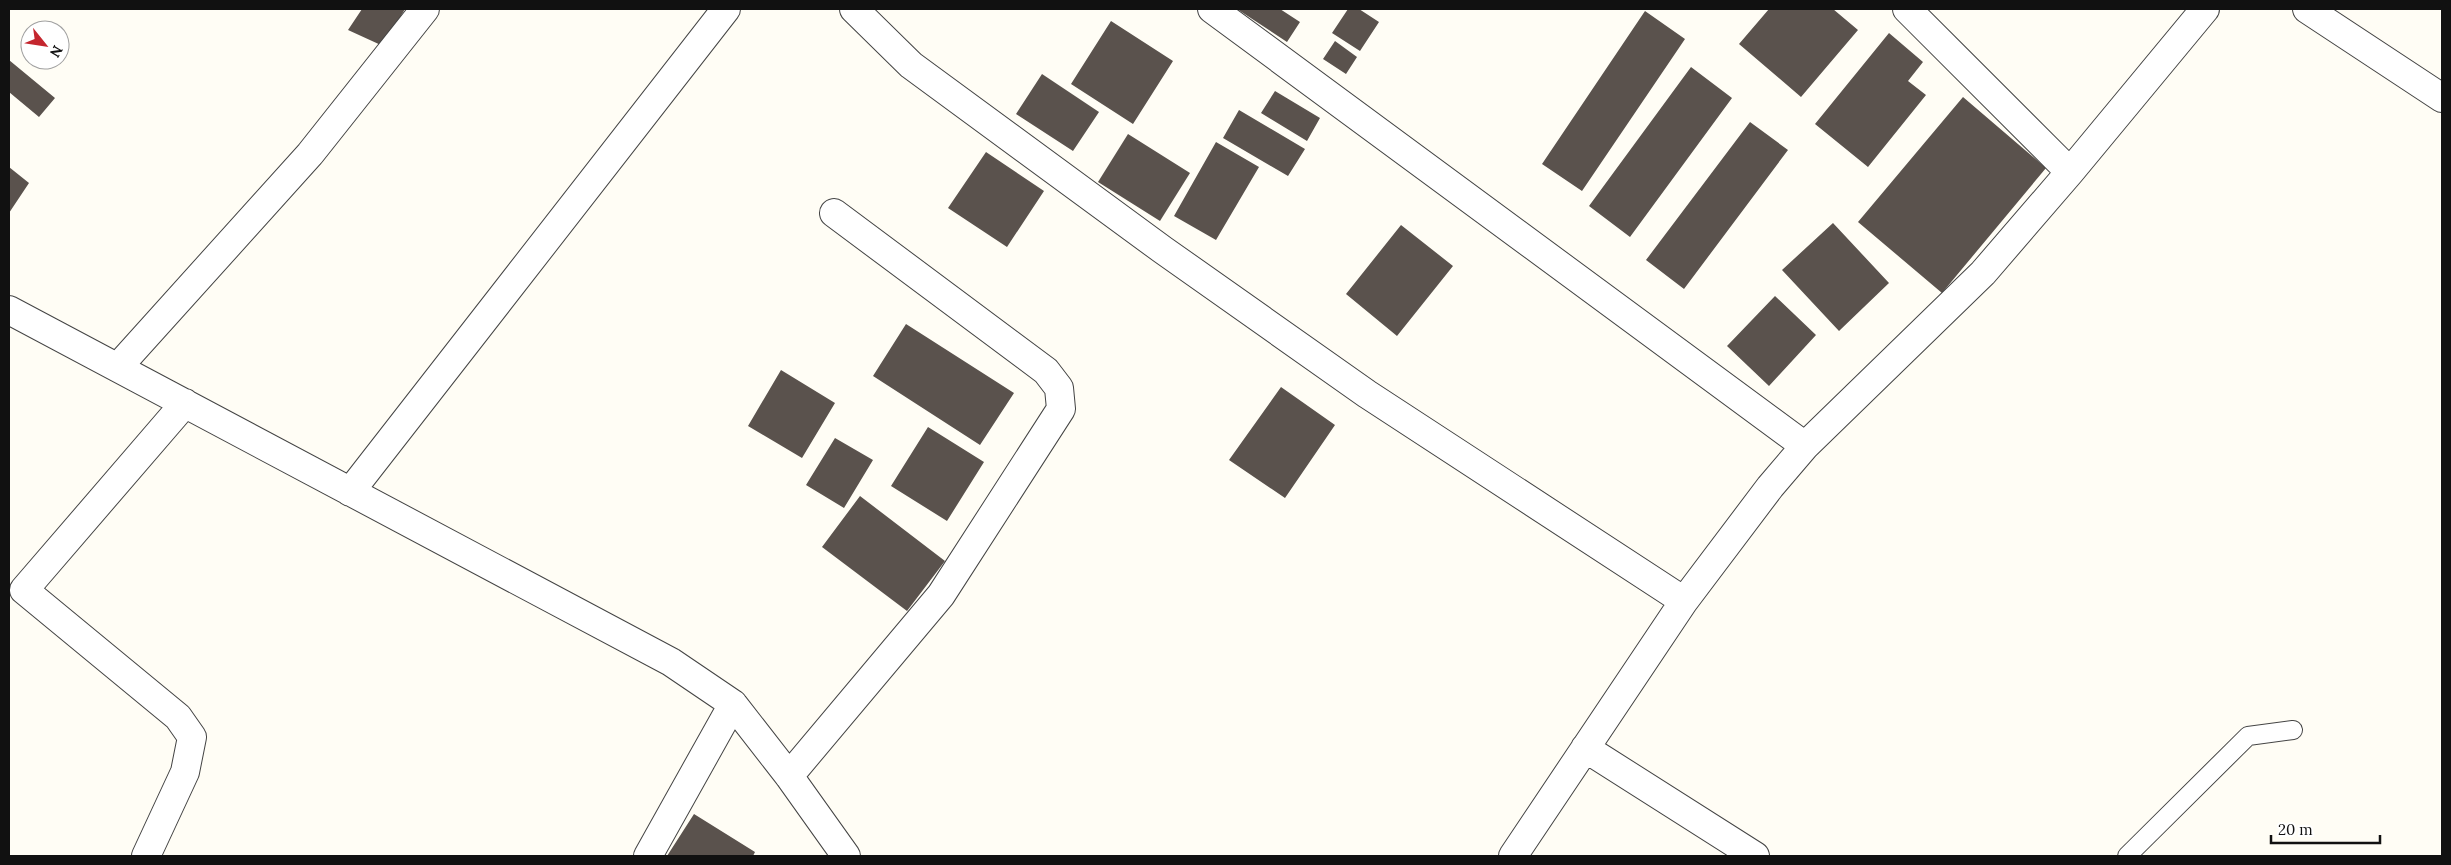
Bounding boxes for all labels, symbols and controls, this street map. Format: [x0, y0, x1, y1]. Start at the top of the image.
north arrow [20, 20, 70, 70]
text: N [46, 42, 67, 61]
scale bar [2271, 812, 2380, 844]
text: 20 m [2278, 820, 2313, 839]

